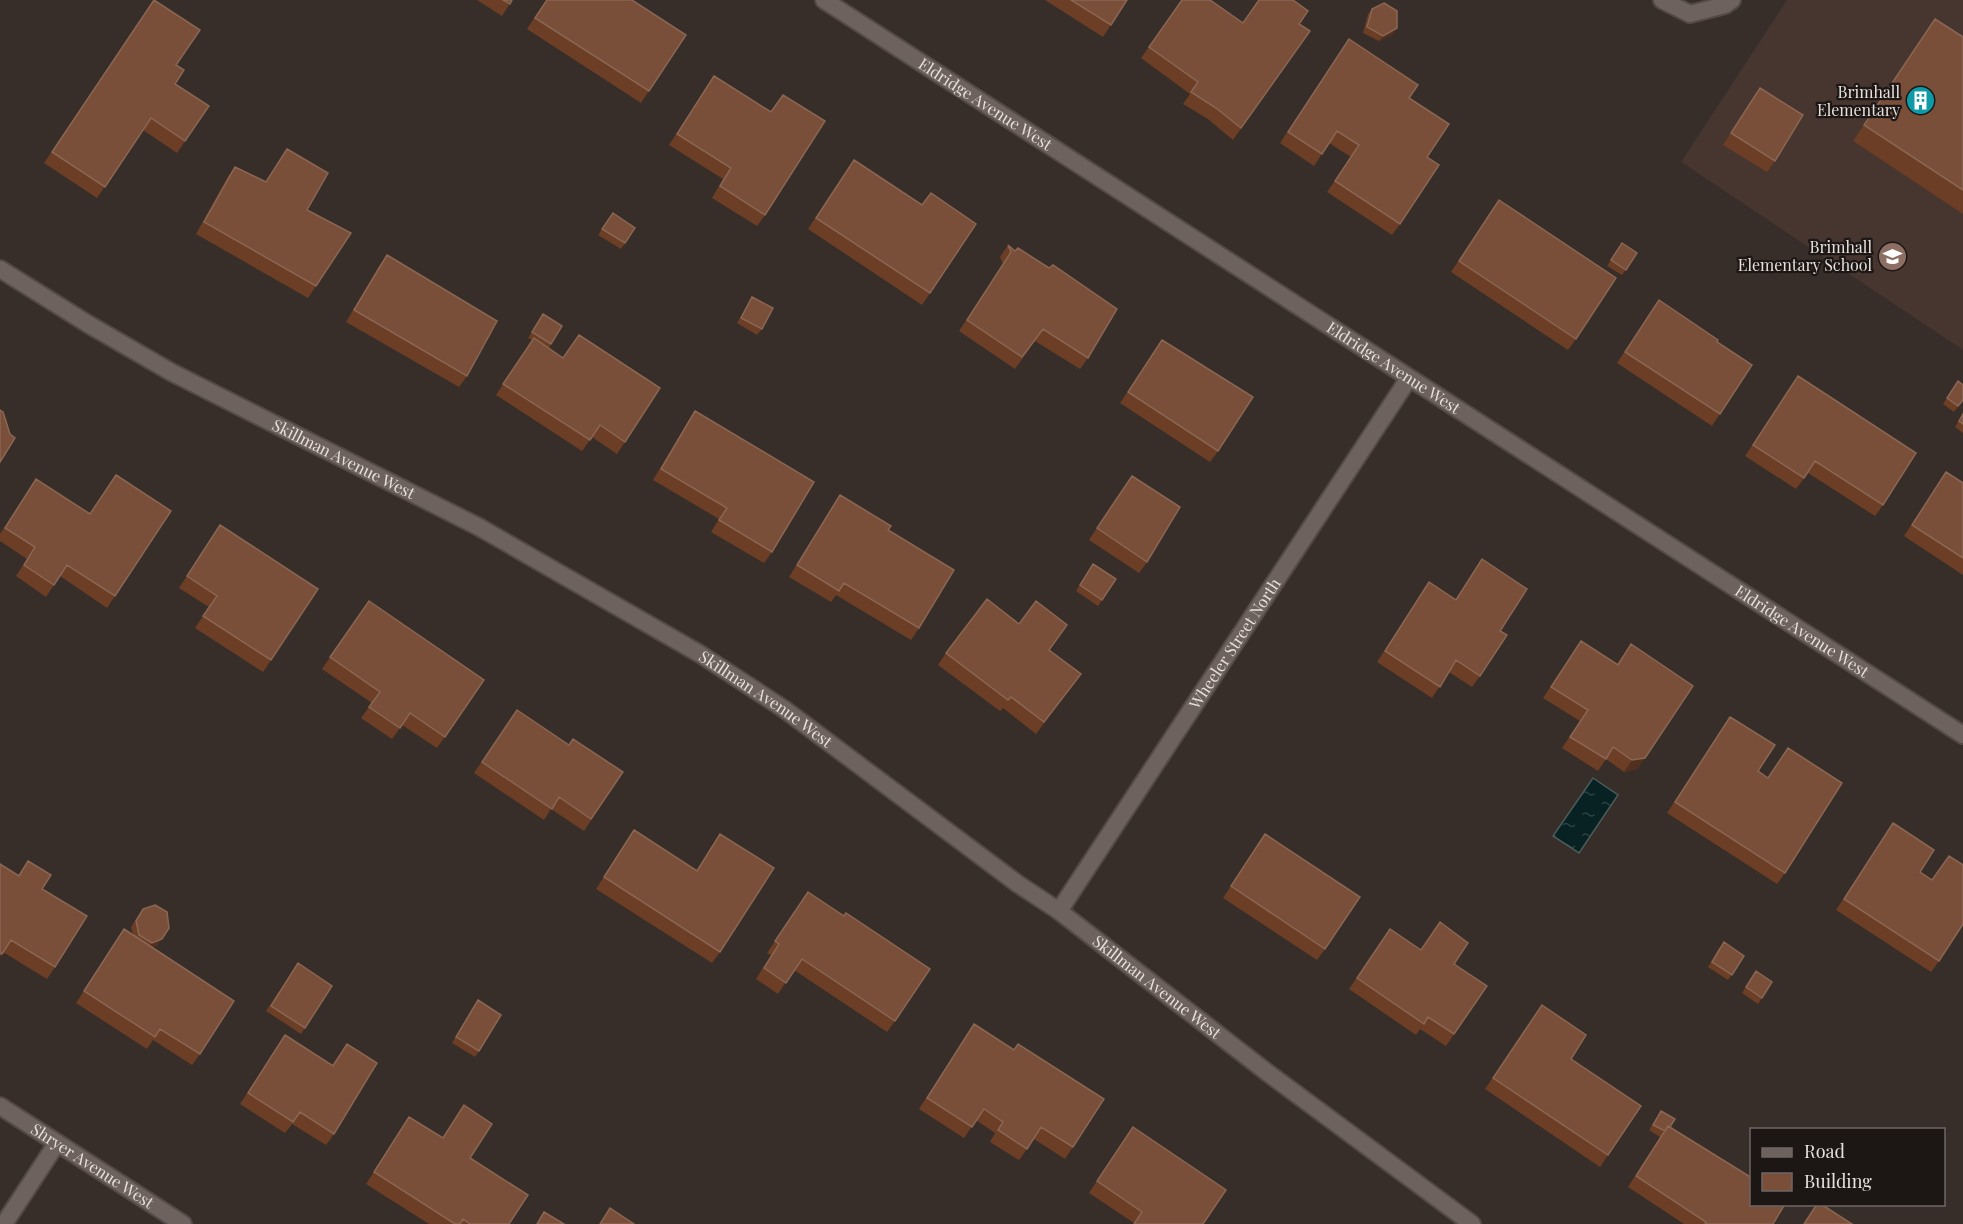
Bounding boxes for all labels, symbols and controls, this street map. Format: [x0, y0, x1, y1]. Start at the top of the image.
street label: Eldridge Avenue West [915, 53, 1057, 155]
place label: Brimhall Elementary [1817, 81, 1900, 120]
building icon: Brimhall Elementary [1905, 85, 1937, 117]
place label: Brimhall Elementary School [1738, 236, 1872, 275]
school or university icon: Brimhall Elementary School [1877, 240, 1909, 272]
street label: Eldridge Avenue West [1323, 316, 1465, 418]
street label: Skillman Avenue West [269, 414, 419, 503]
street label: Wheeler Street North [1183, 573, 1285, 713]
street label: Eldridge Avenue West [1731, 580, 1873, 682]
street label: Skillman Avenue West [695, 645, 837, 752]
street label: Skillman Avenue West [1089, 930, 1226, 1043]
street label: Shryer Avenue West [27, 1118, 158, 1213]
legend [1750, 1128, 1945, 1206]
text: Road [1804, 1139, 1845, 1163]
text: Building [1804, 1169, 1872, 1193]

